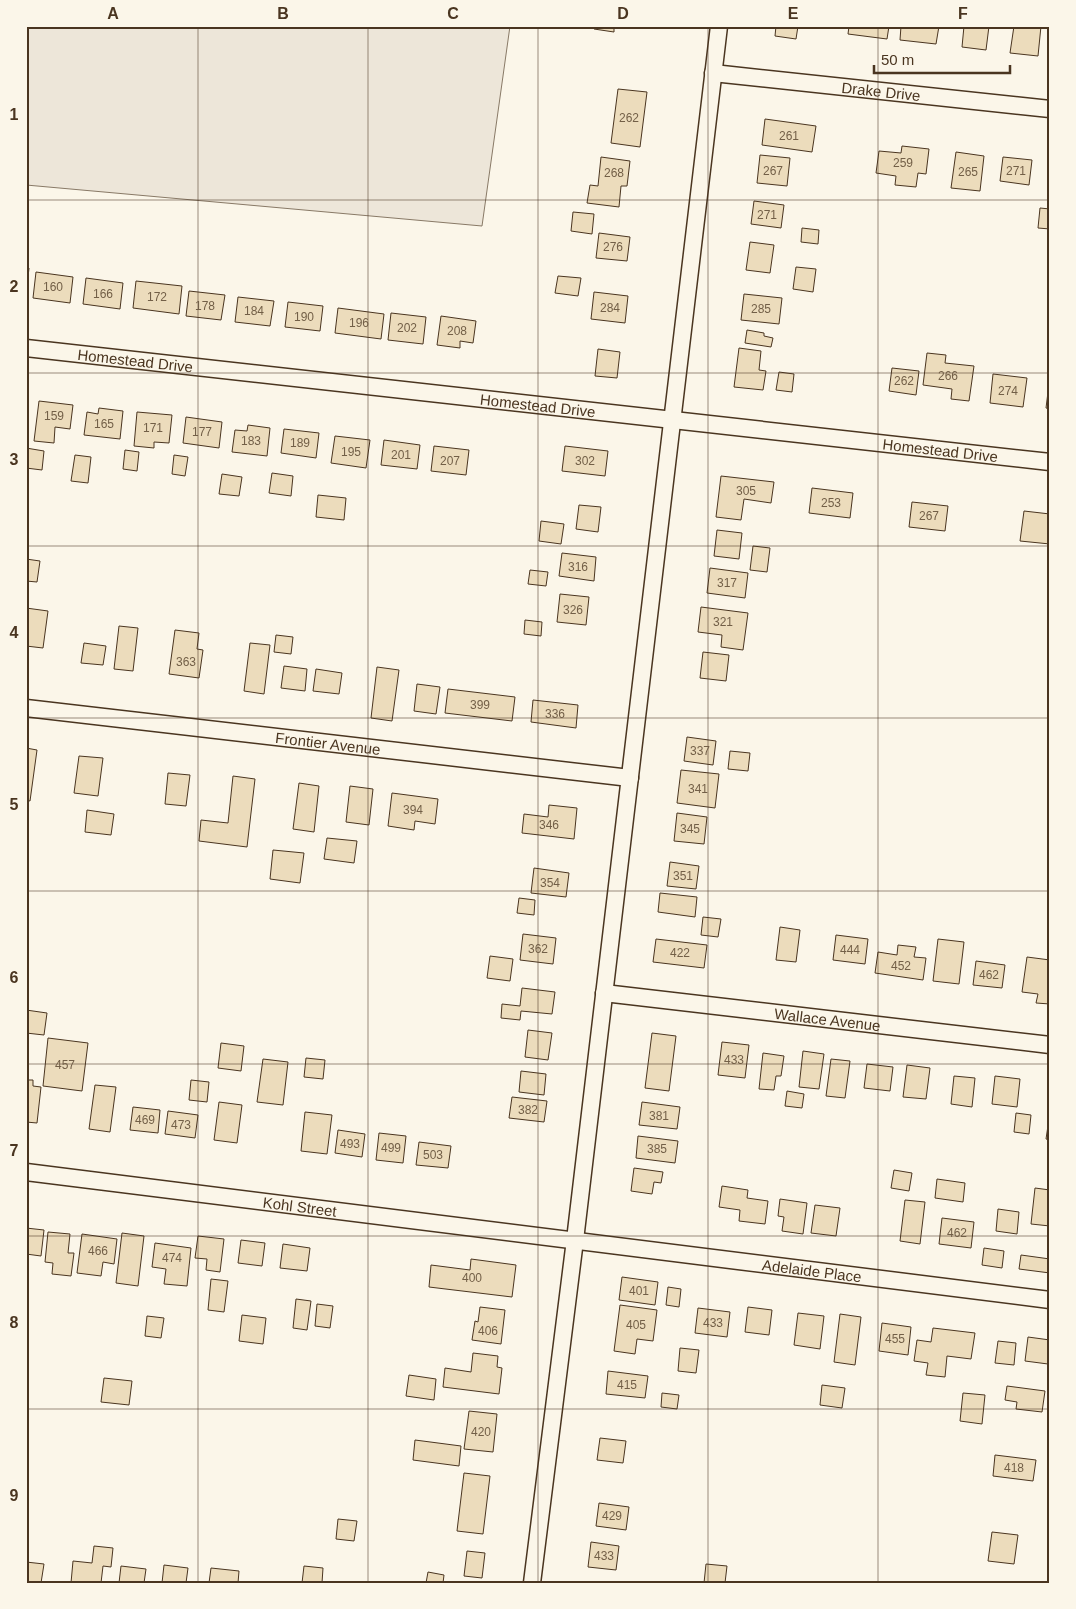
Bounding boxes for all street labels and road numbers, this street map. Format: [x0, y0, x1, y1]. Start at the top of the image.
street label: Drake Drive [841, 78, 921, 104]
street label: Homestead Drive [77, 345, 194, 375]
street label: Homestead Drive [479, 390, 596, 420]
street label: Homestead Drive [882, 435, 999, 465]
street label: Frontier Avenue [275, 728, 381, 758]
street label: Wallace Avenue [773, 1004, 882, 1034]
street label: Kohl Street [262, 1193, 339, 1219]
street label: Adelaide Place [761, 1256, 863, 1285]

